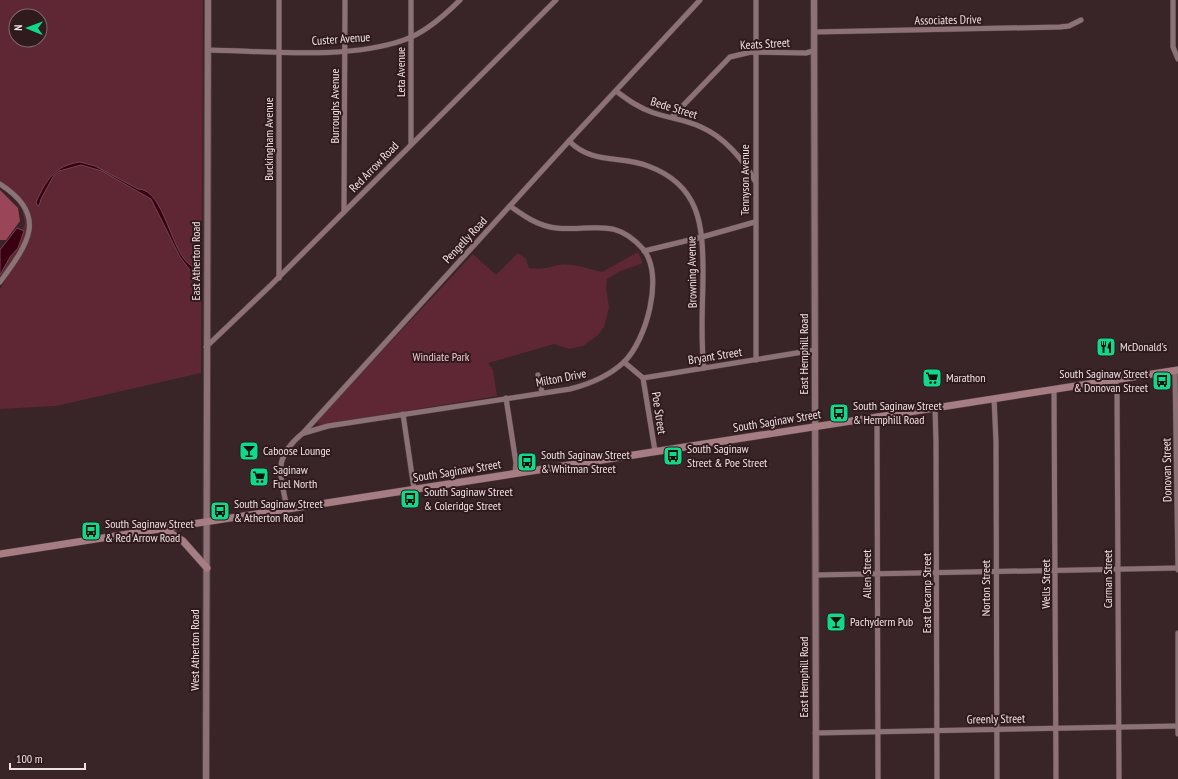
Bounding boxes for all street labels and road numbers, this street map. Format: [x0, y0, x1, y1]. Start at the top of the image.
street label: Associates Drive [914, 11, 982, 28]
street label: Custer Avenue [311, 29, 371, 48]
street label: Keats Street [740, 35, 791, 52]
street label: Leta Avenue [393, 47, 408, 97]
street label: Burroughs Avenue [327, 69, 342, 143]
street label: Bede Street [649, 93, 700, 122]
street label: Buckingham Avenue [261, 97, 276, 181]
street label: Red Arrow Road [346, 138, 402, 195]
street label: Tennyson Avenue [737, 144, 752, 216]
street label: Pengelly Road [439, 213, 490, 266]
street label: East Atherton Road [188, 222, 203, 300]
street label: Browning Avenue [683, 236, 700, 308]
street label: East Hemphill Road [796, 314, 811, 394]
street label: Bryant Street [687, 344, 744, 367]
street label: Milton Drive [534, 365, 587, 390]
street label: Poe Street [649, 391, 670, 436]
street label: South Saginaw Street [732, 406, 823, 435]
street label: Donovan Street [1158, 437, 1175, 502]
street label: South Saginaw Street [412, 456, 503, 485]
street label: Allen Street [859, 549, 874, 598]
street label: Carman Street [1100, 549, 1115, 608]
street label: East Decamp Street [919, 552, 934, 633]
street label: Wells Street [1038, 558, 1053, 609]
street label: Norton Street [978, 559, 993, 616]
street label: West Atherton Road [187, 609, 202, 691]
street label: East Hemphill Road [796, 637, 811, 717]
street label: Greenly Street [967, 710, 1026, 727]

